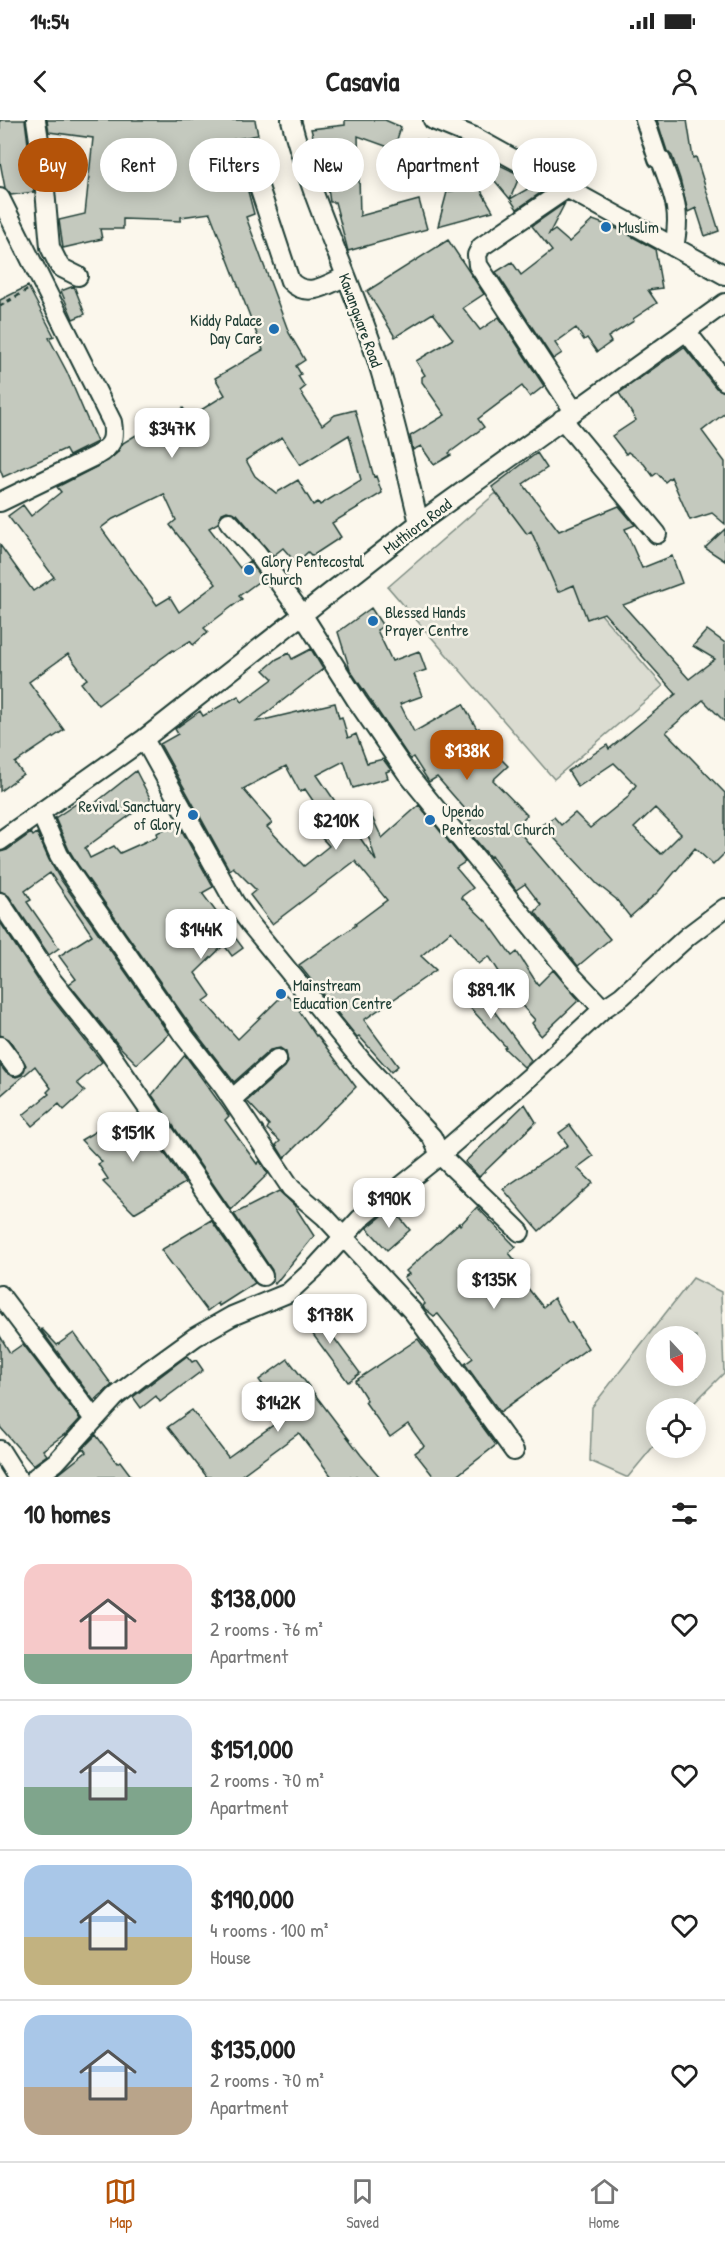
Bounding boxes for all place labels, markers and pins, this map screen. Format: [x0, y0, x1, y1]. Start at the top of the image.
place label: Muslim [618, 216, 659, 238]
marker: Muslim [599, 220, 613, 234]
place label: Kiddy Palace Day Care [190, 309, 263, 349]
marker: Kiddy Palace Day Care [267, 322, 281, 336]
pin: $347K [130, 408, 214, 459]
place label: Glory Pentecostal Church [261, 550, 365, 590]
marker: Glory Pentecostal Church [242, 563, 256, 577]
place label: Blessed Hands Prayer Centre [385, 601, 469, 641]
marker: Blessed Hands Prayer Centre [366, 614, 380, 628]
pin: $138K [425, 730, 509, 781]
place label: Revival Sanctuary of Glory [79, 795, 181, 835]
pin: $210K [294, 800, 378, 851]
place label: Upendo Pentecostal Church [442, 800, 555, 840]
marker: Revival Sanctuary of Glory [186, 808, 200, 822]
marker: Upendo Pentecostal Church [423, 813, 437, 827]
pin: $144K [159, 909, 243, 960]
pin: $89.1K [442, 969, 540, 1020]
place label: Mainstream Education Centre [293, 974, 393, 1014]
marker: Mainstream Education Centre [274, 987, 288, 1001]
pin: $151K [91, 1112, 175, 1163]
pin: $190K [347, 1178, 431, 1229]
pin: $135K [452, 1259, 536, 1310]
pin: $178K [288, 1294, 372, 1345]
pin: $142K [236, 1382, 320, 1433]

